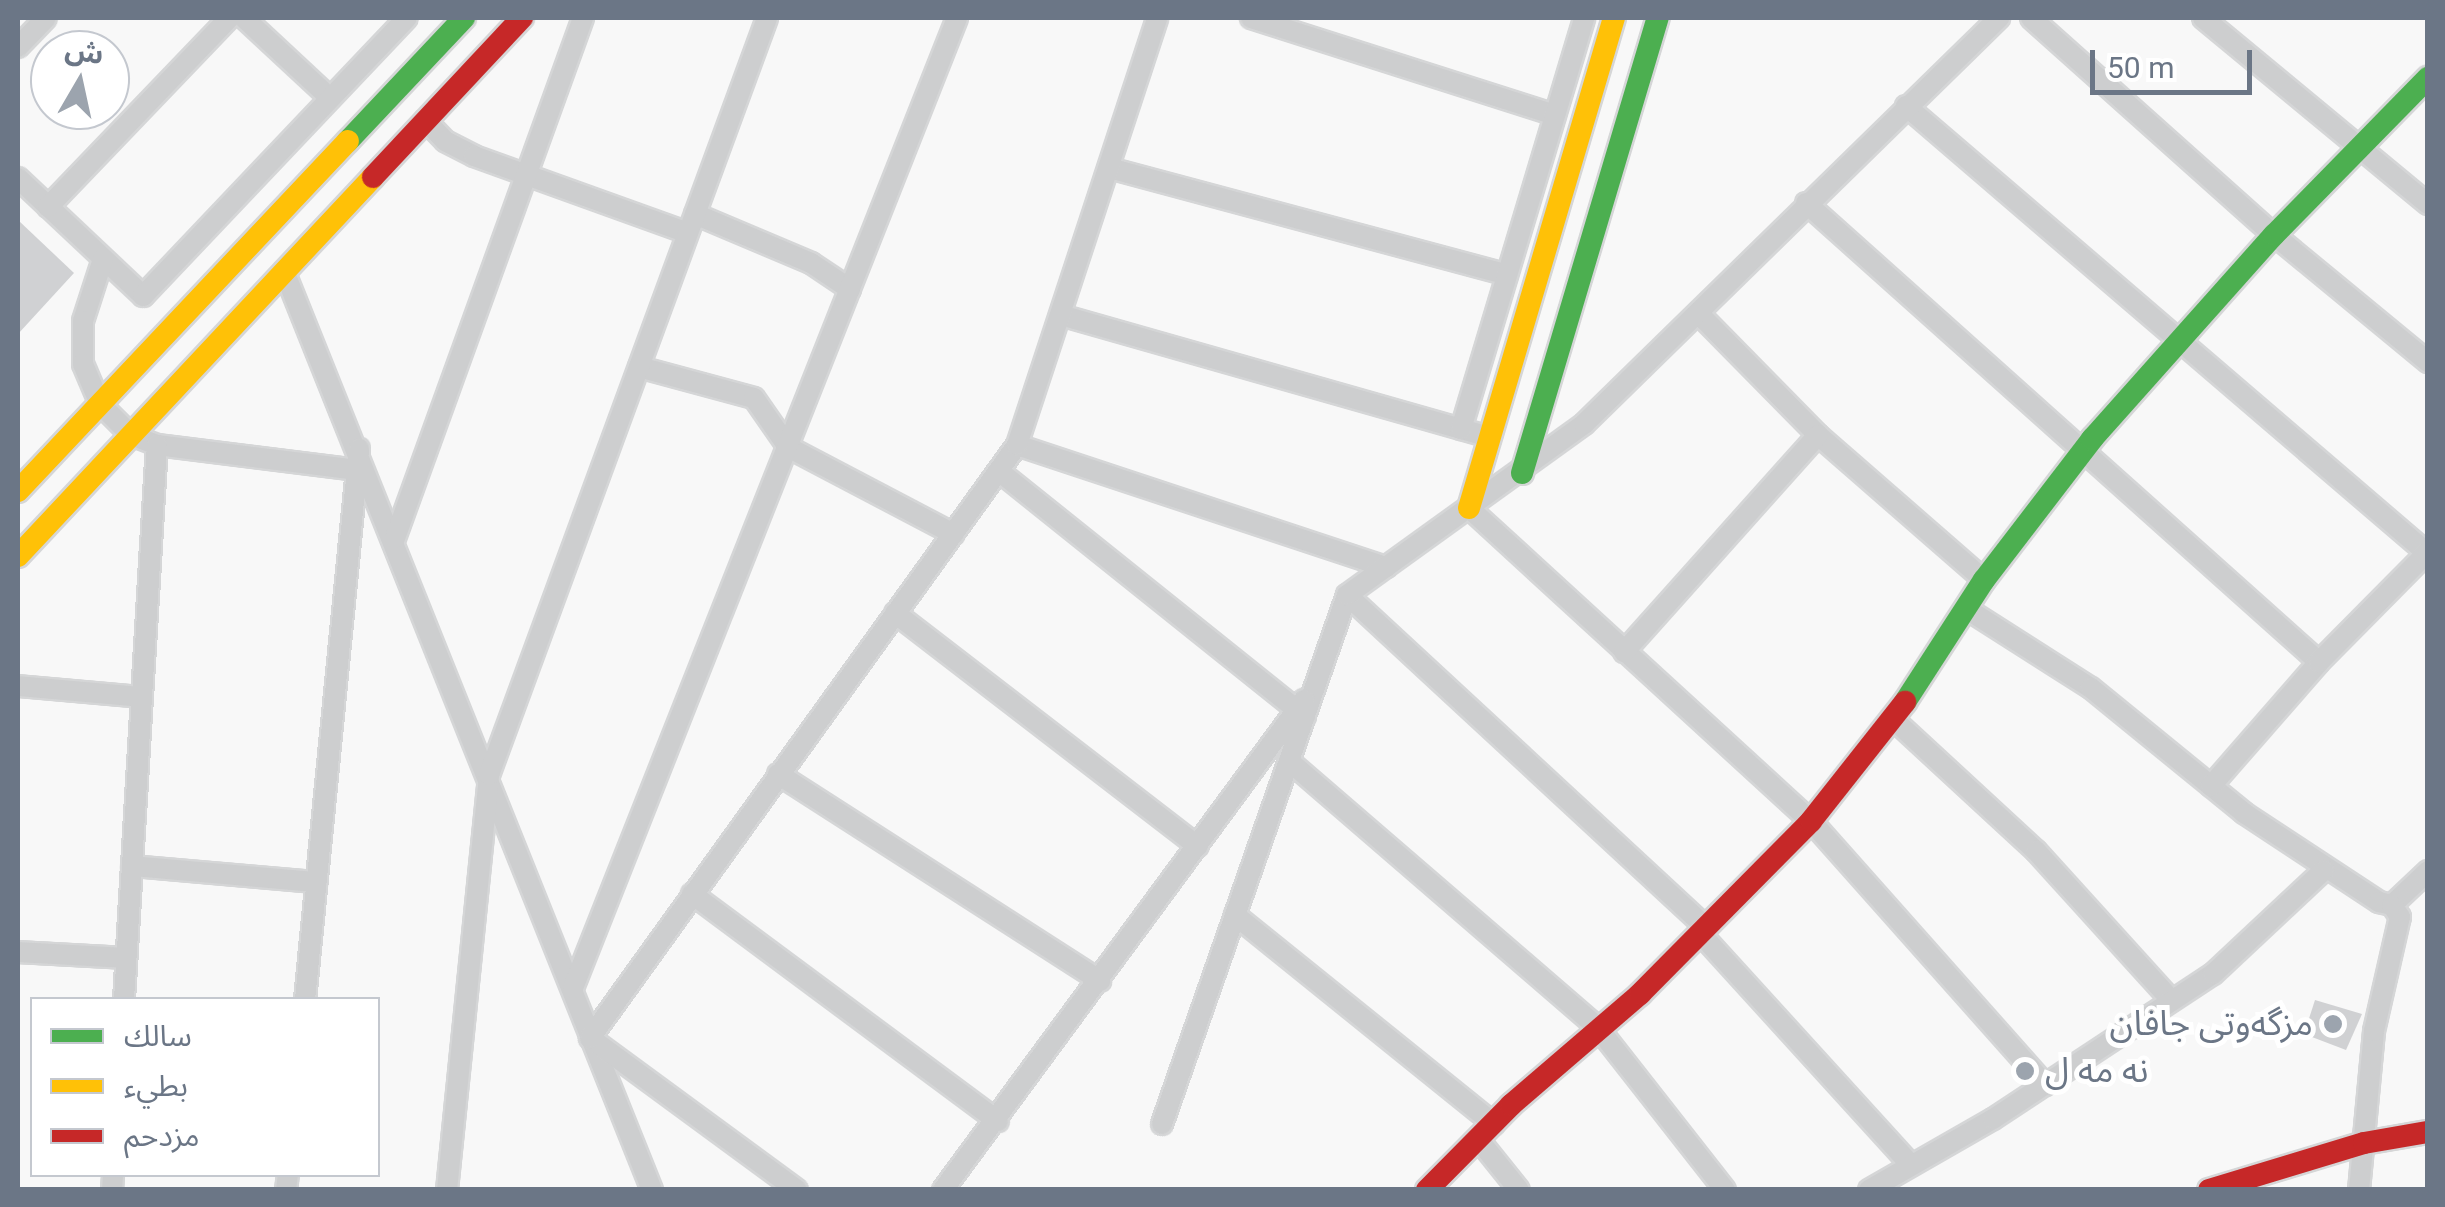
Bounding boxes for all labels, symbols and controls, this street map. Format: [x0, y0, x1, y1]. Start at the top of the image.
north arrow [30, 30, 130, 130]
scale bar [2095, 30, 2258, 92]
text: ش [63, 33, 106, 71]
text: 50 m [2107, 50, 2174, 85]
legend [30, 997, 380, 1177]
place label: مزگەوتی جافان [2110, 1003, 2313, 1045]
marker: مزگەوتی جافان [2322, 1013, 2344, 1035]
text: سالك [124, 1018, 192, 1053]
place label: نه مه ل [2045, 1050, 2148, 1092]
marker: نه مه ل [2014, 1060, 2036, 1082]
text: بطيء [124, 1068, 188, 1103]
text: مزدحم [124, 1118, 200, 1153]

